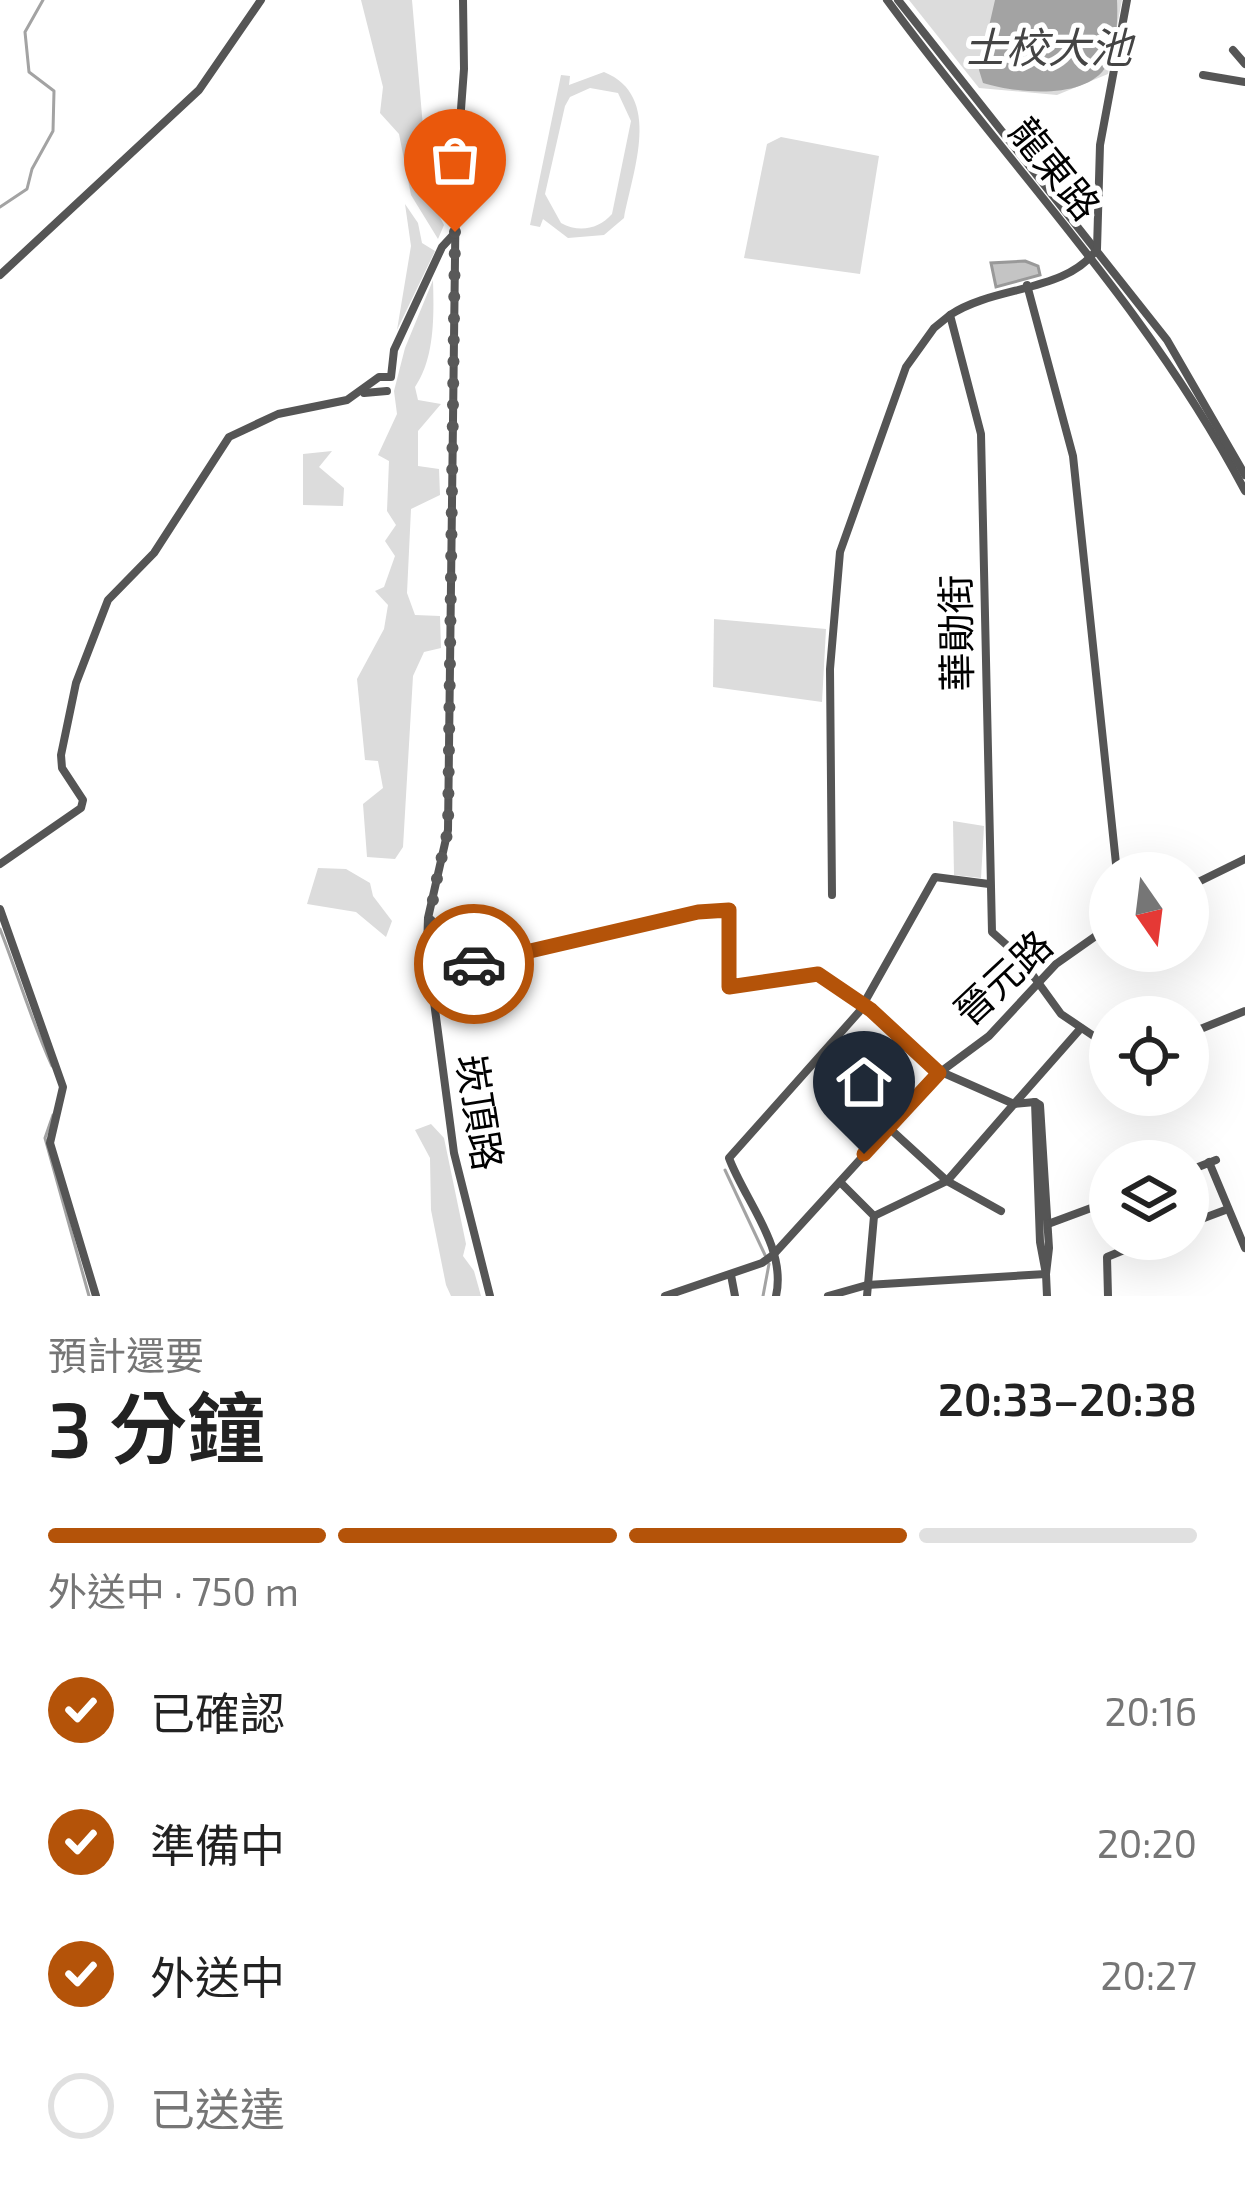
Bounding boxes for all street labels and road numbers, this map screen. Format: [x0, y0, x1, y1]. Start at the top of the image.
street label: 龍東路 [1001, 108, 1111, 228]
street label: 華勛街 [930, 574, 980, 692]
street label: 晉元路 [943, 920, 1061, 1034]
street label: 崁頂路 [449, 1051, 513, 1173]

